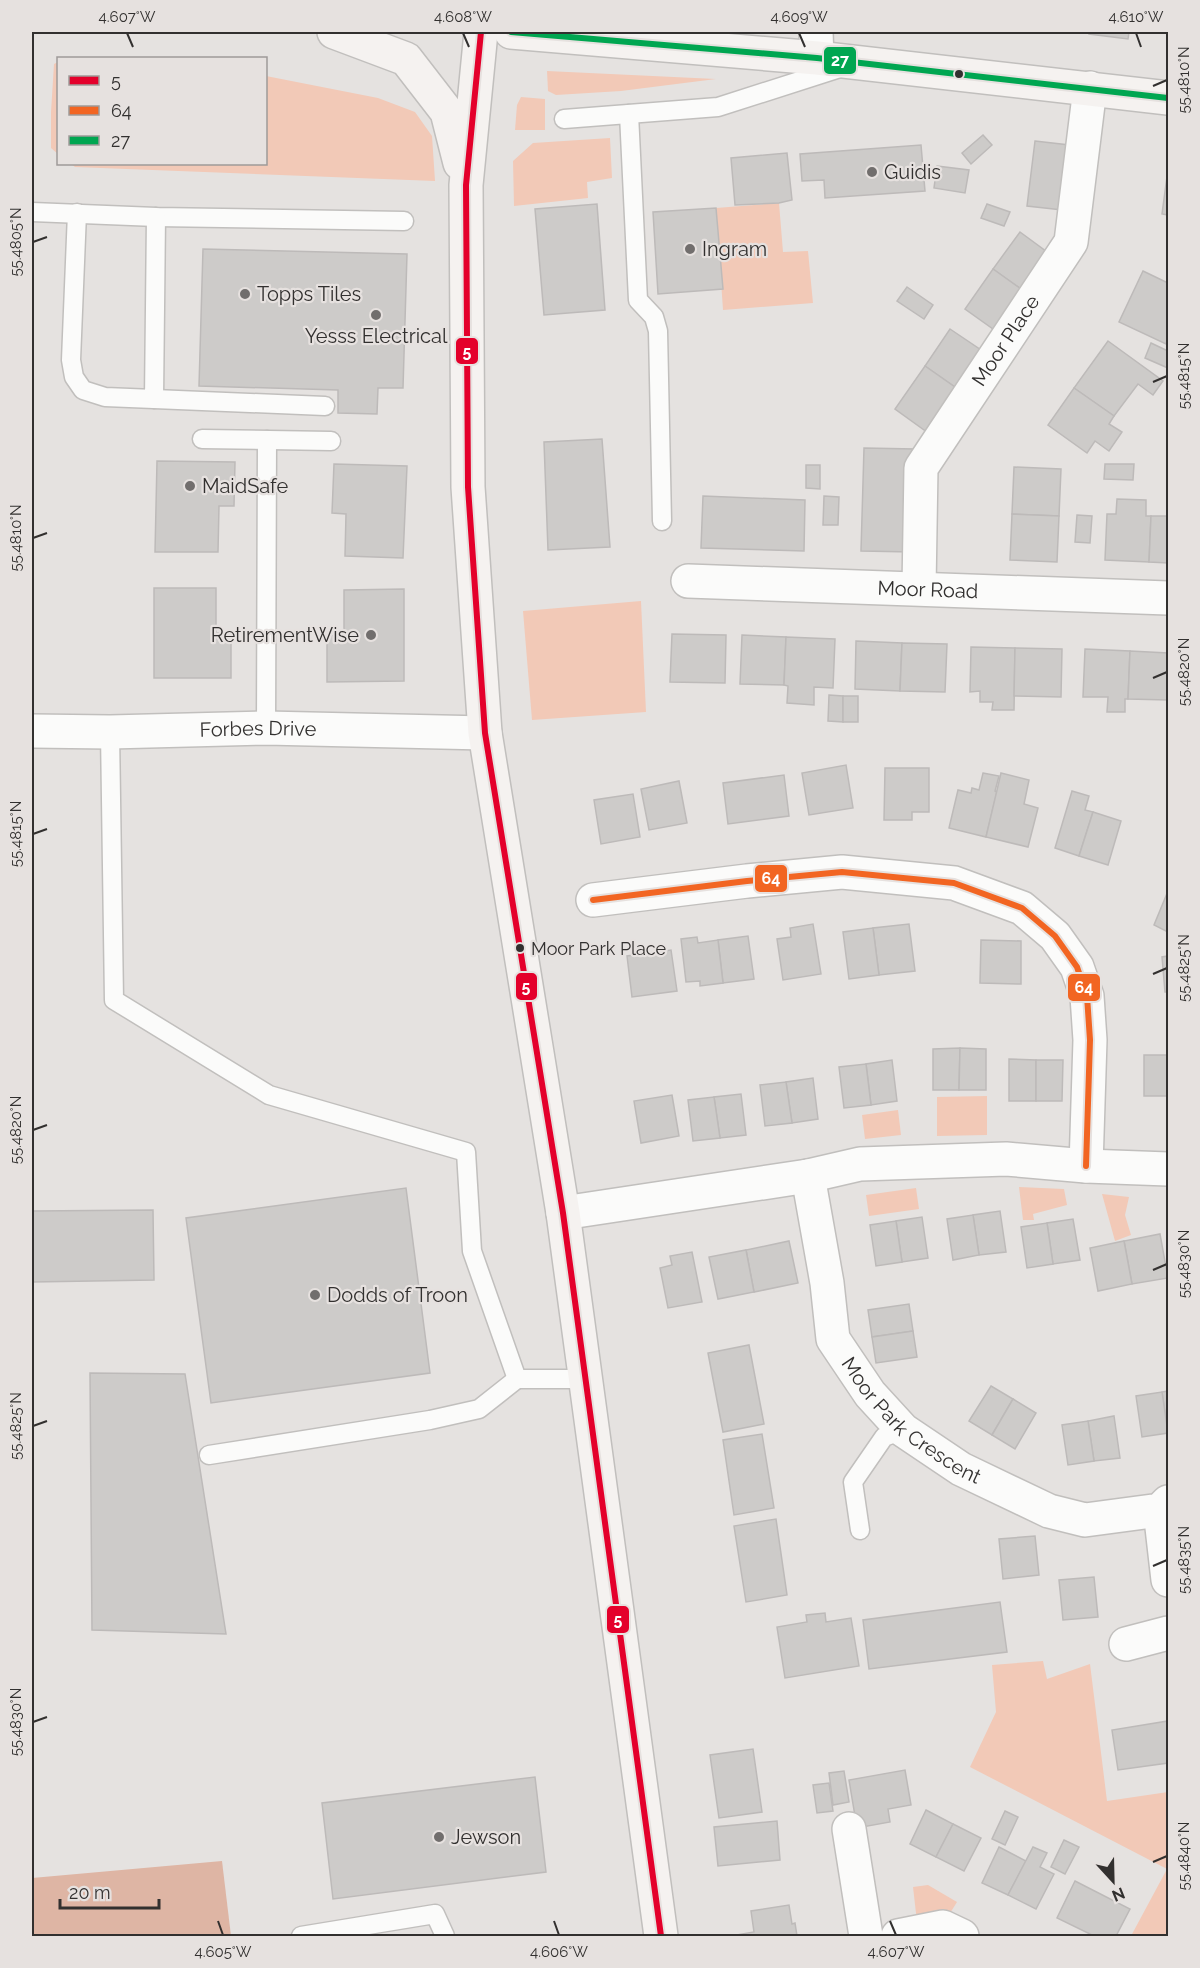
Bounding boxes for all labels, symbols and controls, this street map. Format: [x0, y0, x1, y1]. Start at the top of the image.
text: 4.607°W [99, 8, 156, 26]
text: 4.608°W [434, 8, 492, 26]
text: 4.609°W [770, 8, 828, 26]
text: 4.610°W [1108, 8, 1164, 26]
line badge: 27 [823, 46, 857, 75]
text: 55.4810°N [1175, 46, 1193, 114]
text: 27 [831, 51, 849, 70]
legend [57, 57, 267, 165]
unlabelled marker [953, 68, 965, 80]
text: 5 [111, 70, 121, 91]
text: 64 [111, 100, 132, 121]
text: 27 [111, 130, 130, 151]
place label: Guidis [884, 160, 941, 184]
marker: Guidis [865, 165, 879, 179]
text: 55.4805°N [7, 207, 25, 277]
place label: Ingram [702, 237, 767, 261]
marker: Ingram [683, 242, 697, 256]
place label: Topps Tiles [257, 282, 361, 306]
marker: Topps Tiles [238, 287, 252, 301]
street label: Moor Place [967, 290, 1045, 391]
marker: Yesss Electrical [369, 308, 383, 322]
place label: Yesss Electrical [305, 324, 448, 348]
line badge: 5 [455, 337, 479, 365]
text: 5 [463, 342, 472, 361]
text: 55.4815°N [1175, 343, 1193, 409]
place label: MaidSafe [202, 474, 288, 498]
marker: MaidSafe [183, 479, 197, 493]
text: 55.4810°N [7, 504, 25, 572]
street label: Moor Road [877, 576, 979, 603]
place label: RetirementWise [211, 623, 359, 647]
marker: RetirementWise [364, 628, 378, 642]
text: 55.4820°N [1175, 638, 1193, 706]
street label: Forbes Drive [199, 716, 317, 742]
text: 55.4815°N [7, 801, 25, 867]
line badge: 64 [754, 864, 788, 893]
text: 64 [762, 869, 780, 888]
text: 55.4825°N [1175, 934, 1193, 1002]
place label: Moor Park Place [531, 938, 667, 959]
marker: Moor Park Place [514, 942, 526, 954]
line badge: 5 [515, 972, 538, 1001]
line badge: 64 [1067, 973, 1101, 1002]
text: 5 [522, 977, 531, 996]
text: 64 [1075, 978, 1093, 997]
text: 55.4820°N [7, 1096, 25, 1164]
text: 55.4830°N [1175, 1230, 1193, 1298]
place label: Dodds of Troon [327, 1283, 468, 1307]
marker: Dodds of Troon [308, 1288, 322, 1302]
street label: Moor Park Crescent [837, 1352, 985, 1489]
text: 55.4825°N [7, 1392, 25, 1460]
text: 55.4835°N [1175, 1526, 1193, 1594]
line badge: 5 [606, 1605, 630, 1634]
text: 5 [614, 1610, 623, 1629]
text: 55.4830°N [7, 1688, 25, 1756]
text: 55.4840°N [1175, 1822, 1193, 1890]
place label: Jewson [451, 1825, 521, 1849]
marker: Jewson [432, 1830, 446, 1844]
north arrow [1083, 1851, 1143, 1911]
scale bar [60, 1872, 159, 1910]
text: 20 m [69, 1882, 111, 1903]
text: N [1109, 1883, 1128, 1906]
text: 4.605°W [194, 1943, 252, 1961]
text: 4.606°W [530, 1943, 588, 1961]
text: 4.607°W [868, 1943, 925, 1961]

